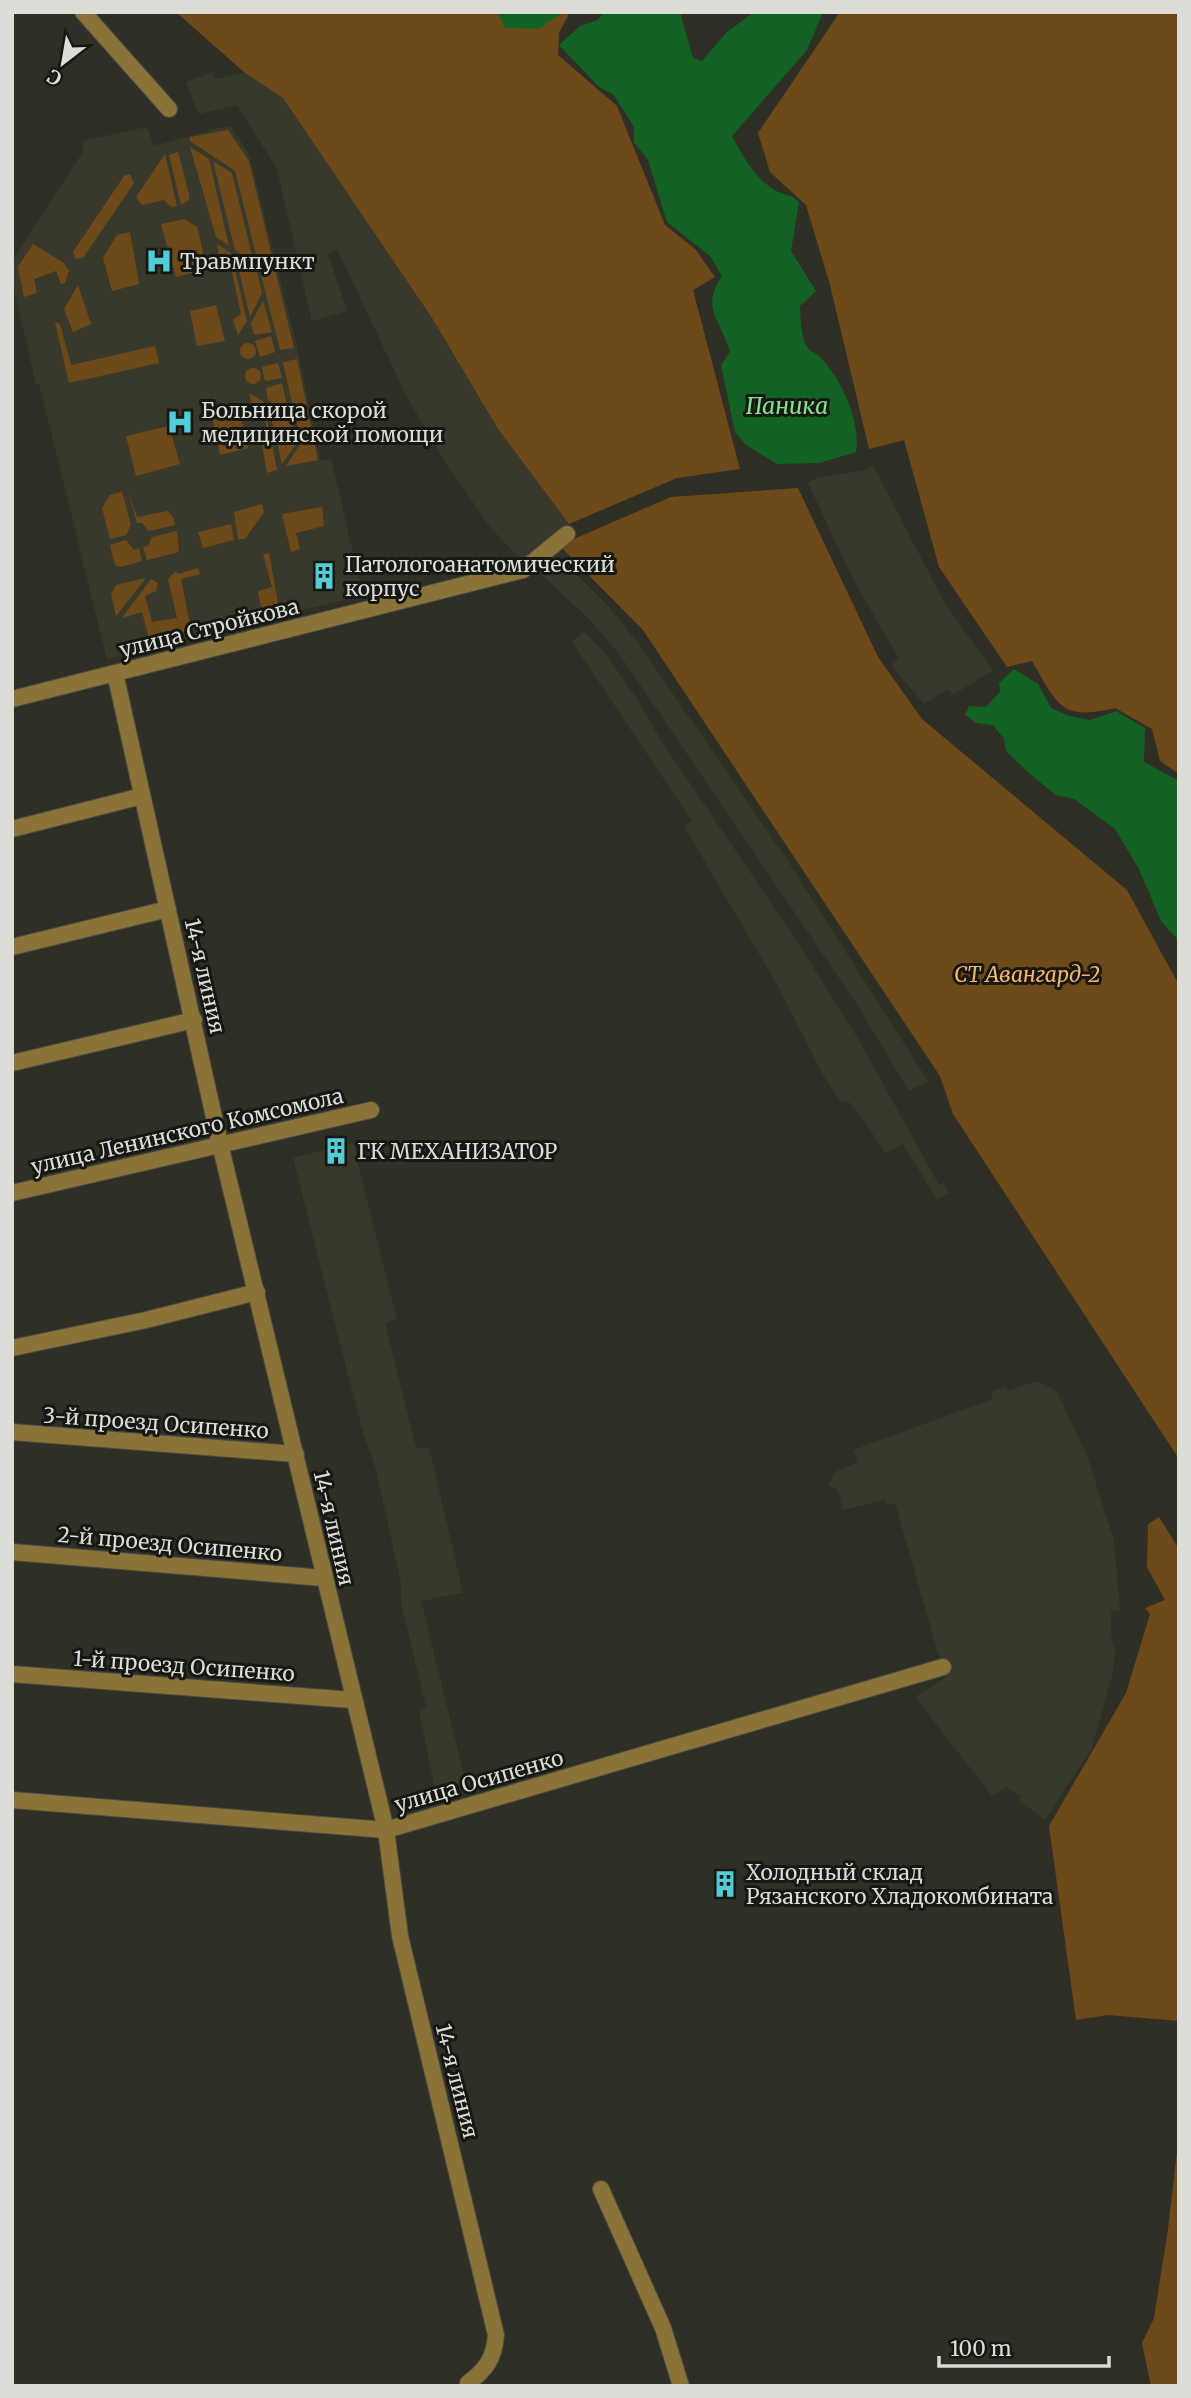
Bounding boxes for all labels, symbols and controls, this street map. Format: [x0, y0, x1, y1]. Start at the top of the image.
north arrow [28, 28, 98, 98]
text: С [43, 64, 66, 91]
hospital icon: Травмпункт [144, 246, 174, 276]
place label: Травмпункт [180, 248, 315, 275]
water label: Паника [746, 391, 828, 420]
place label: Больница скорой медицинской помощи [201, 397, 443, 448]
hospital icon: Больница скорой медицинской помощи [165, 407, 195, 437]
place label: Патологоанатомический корпус [345, 551, 615, 602]
building icon: Патологоанатомический корпус [309, 561, 339, 591]
street label: улица Стройкова [116, 593, 302, 663]
street label: 14-я линия [179, 916, 231, 1036]
park label: СТ Авангард-2 [954, 961, 1100, 988]
street label: улица Ленинского Комсомола [28, 1082, 346, 1180]
building icon: ГК МЕХАНИЗАТОР [321, 1136, 351, 1166]
place label: ГК МЕХАНИЗАТОР [357, 1138, 557, 1165]
street label: 3-й проезд Осипенко [42, 1402, 270, 1444]
street label: 14-я линия [308, 1468, 360, 1588]
street label: 2-й проезд Осипенко [57, 1521, 283, 1567]
street label: 1-й проезд Осипенко [72, 1645, 296, 1687]
street label: улица Осипенко [392, 1744, 566, 1818]
place label: Холодный склад Рязанского Хладокомбината [746, 1859, 1053, 1910]
building icon: Холодный склад Рязанского Хладокомбината [710, 1869, 740, 1899]
street label: 14-я линия [430, 2021, 484, 2141]
scale bar [939, 2324, 1109, 2368]
text: 100 m [950, 2335, 1012, 2362]

